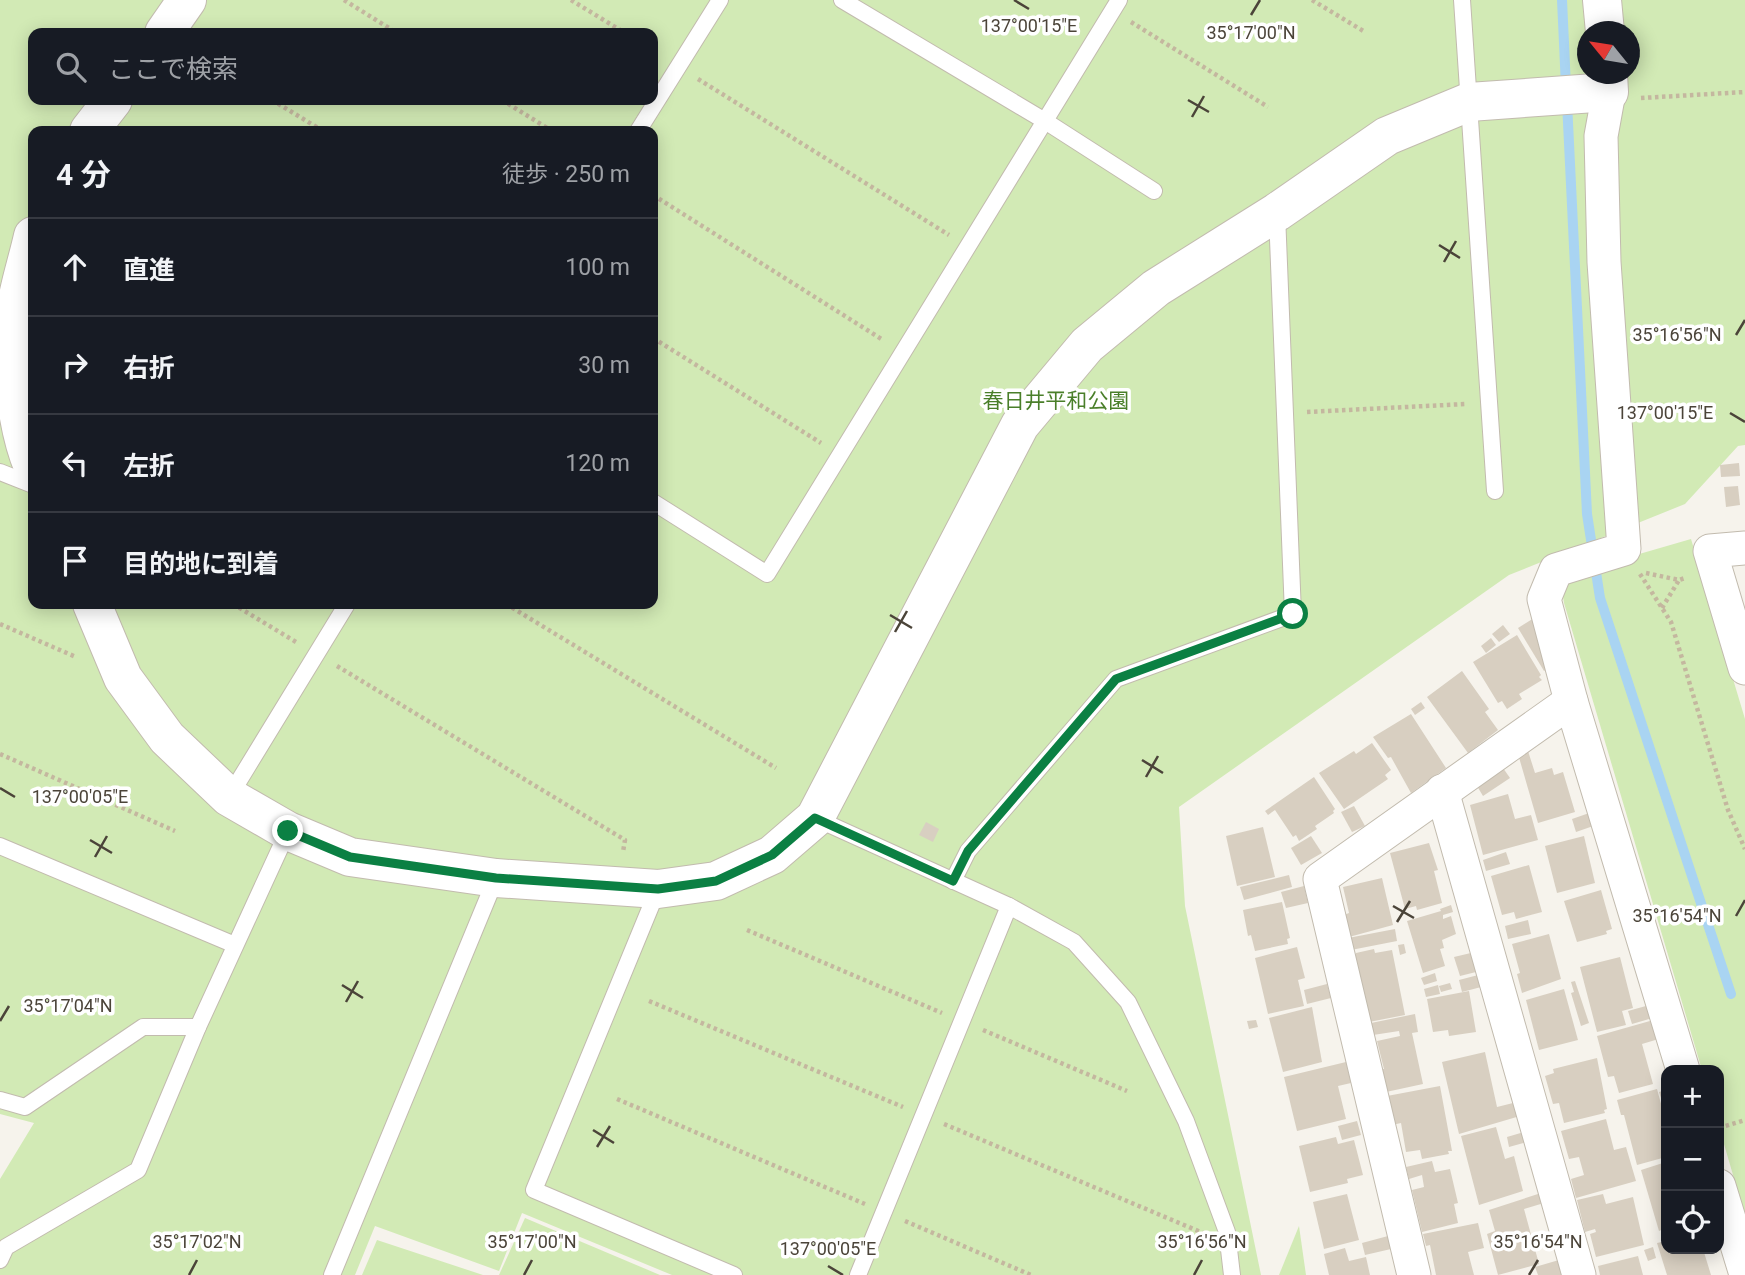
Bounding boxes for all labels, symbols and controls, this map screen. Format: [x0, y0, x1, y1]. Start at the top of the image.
text: 137°00'15"E [981, 15, 1077, 36]
north arrow [1577, 21, 1640, 84]
text: 35°17'00"N [1206, 22, 1296, 43]
search box [28, 28, 658, 105]
icon: search [52, 48, 90, 86]
text: ここで検索 [108, 54, 238, 84]
text: 4 分 [56, 157, 111, 192]
text: 徒歩 · 250 m [502, 161, 630, 188]
icon: ahead [56, 248, 94, 286]
text: 100 m [565, 254, 630, 281]
text: 直進 [123, 255, 175, 285]
text: 35°16'56"N [1632, 324, 1722, 345]
icon: right [56, 346, 94, 384]
text: 30 m [578, 352, 630, 379]
text: 右折 [123, 353, 175, 383]
park label: 春日井平和公園 [983, 389, 1130, 413]
text: 137°00'15"E [1617, 402, 1713, 423]
icon: left [56, 444, 94, 482]
text: 120 m [565, 450, 630, 477]
text: 左折 [123, 451, 175, 481]
icon: arrive [56, 542, 94, 580]
text: 目的地に到着 [123, 549, 279, 579]
route start [1277, 598, 1308, 629]
text: 137°00'05"E [32, 786, 128, 807]
route end [272, 815, 303, 846]
text: 35°16'54"N [1632, 905, 1722, 926]
text: 35°17'04"N [23, 995, 113, 1016]
map controls [1661, 1065, 1724, 1254]
button: + [1661, 1065, 1724, 1128]
button: − [1661, 1128, 1724, 1191]
button: locate [1661, 1191, 1724, 1254]
text: 35°17'02"N [152, 1231, 242, 1252]
text: 35°17'00"N [487, 1231, 577, 1252]
text: 35°16'56"N [1157, 1231, 1247, 1252]
text: 35°16'54"N [1493, 1231, 1583, 1252]
text: 137°00'05"E [780, 1238, 876, 1259]

